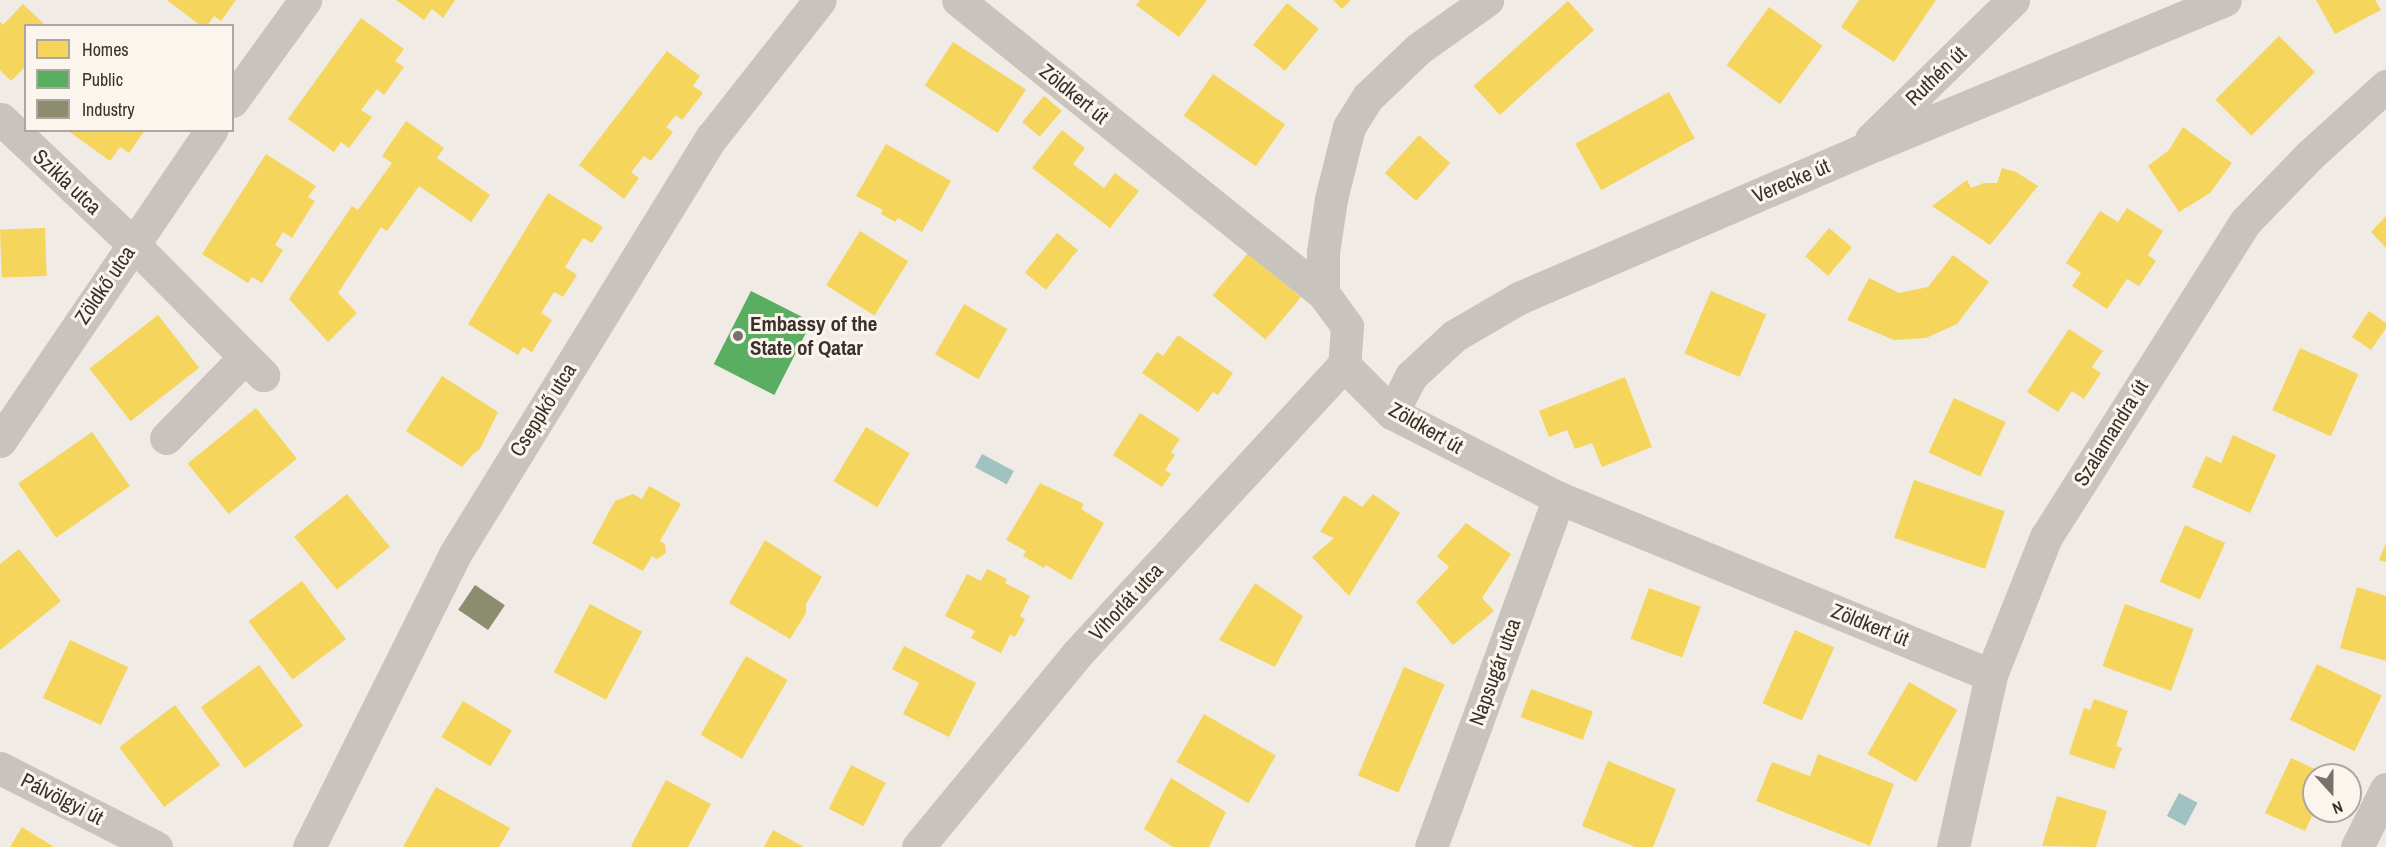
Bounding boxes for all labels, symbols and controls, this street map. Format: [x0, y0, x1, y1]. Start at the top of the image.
legend [24, 24, 234, 132]
text: Homes [82, 37, 129, 62]
street label: Ruthén út [1900, 41, 1972, 111]
street label: Zöldkert út [1034, 59, 1114, 129]
text: Public [82, 67, 123, 92]
text: Industry [82, 97, 135, 122]
street label: Szikla utca [28, 144, 106, 220]
street label: Verecke út [1749, 154, 1833, 208]
street label: Zöldkő utca [70, 241, 140, 329]
place label: Embassy of the State of Qatar [750, 311, 877, 361]
marker: Embassy of the State of Qatar [731, 329, 745, 343]
street label: Cseppkő utca [504, 359, 582, 461]
street label: Szalamandra út [2068, 375, 2154, 491]
street label: Zöldkert út [1384, 397, 1468, 459]
street label: Vihorlát utca [1084, 558, 1168, 646]
street label: Zöldkert út [1828, 598, 1912, 652]
street label: Napsugár utca [1464, 615, 1526, 729]
north arrow [2302, 763, 2362, 823]
street label: Pálvölgyi út [17, 768, 107, 830]
text: N [2329, 796, 2346, 820]

